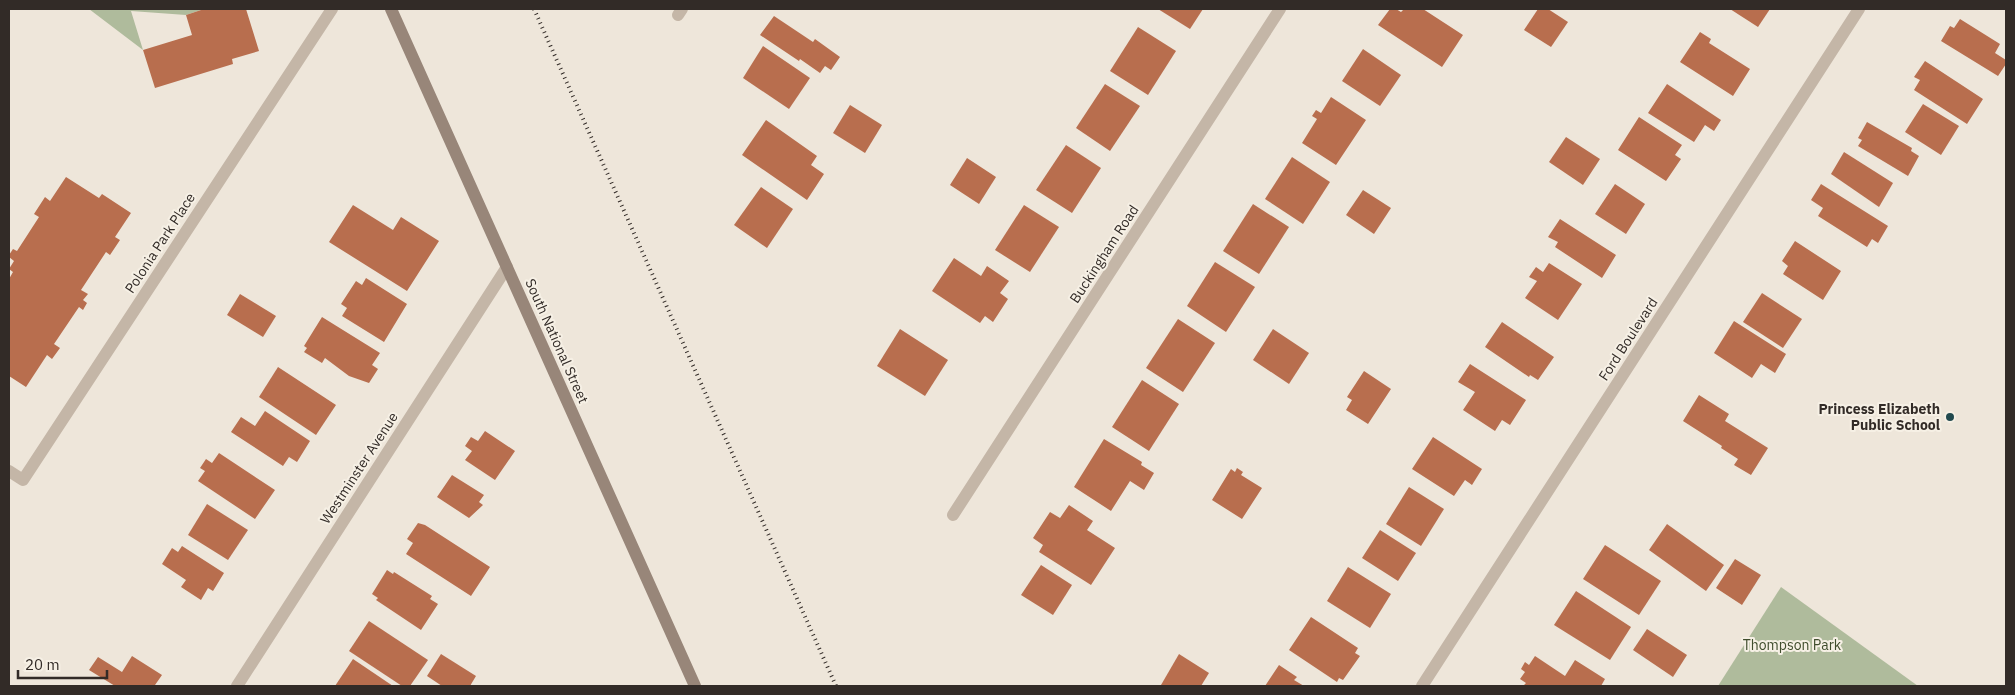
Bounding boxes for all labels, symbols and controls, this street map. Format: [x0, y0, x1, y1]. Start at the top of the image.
street label: Polonia Park Place [121, 189, 199, 297]
street label: Buckingham Road [1066, 202, 1142, 306]
street label: South National Street [521, 276, 593, 406]
street label: Ford Boulevard [1594, 294, 1662, 384]
place label: Princess Elizabeth Public School [1819, 400, 1940, 434]
street label: Westminster Avenue [316, 408, 402, 527]
marker: Princess Elizabeth Public School [1944, 411, 1956, 423]
park label: Thompson Park [1743, 636, 1842, 654]
scale bar [18, 648, 106, 680]
text: 20 m [25, 655, 60, 674]

